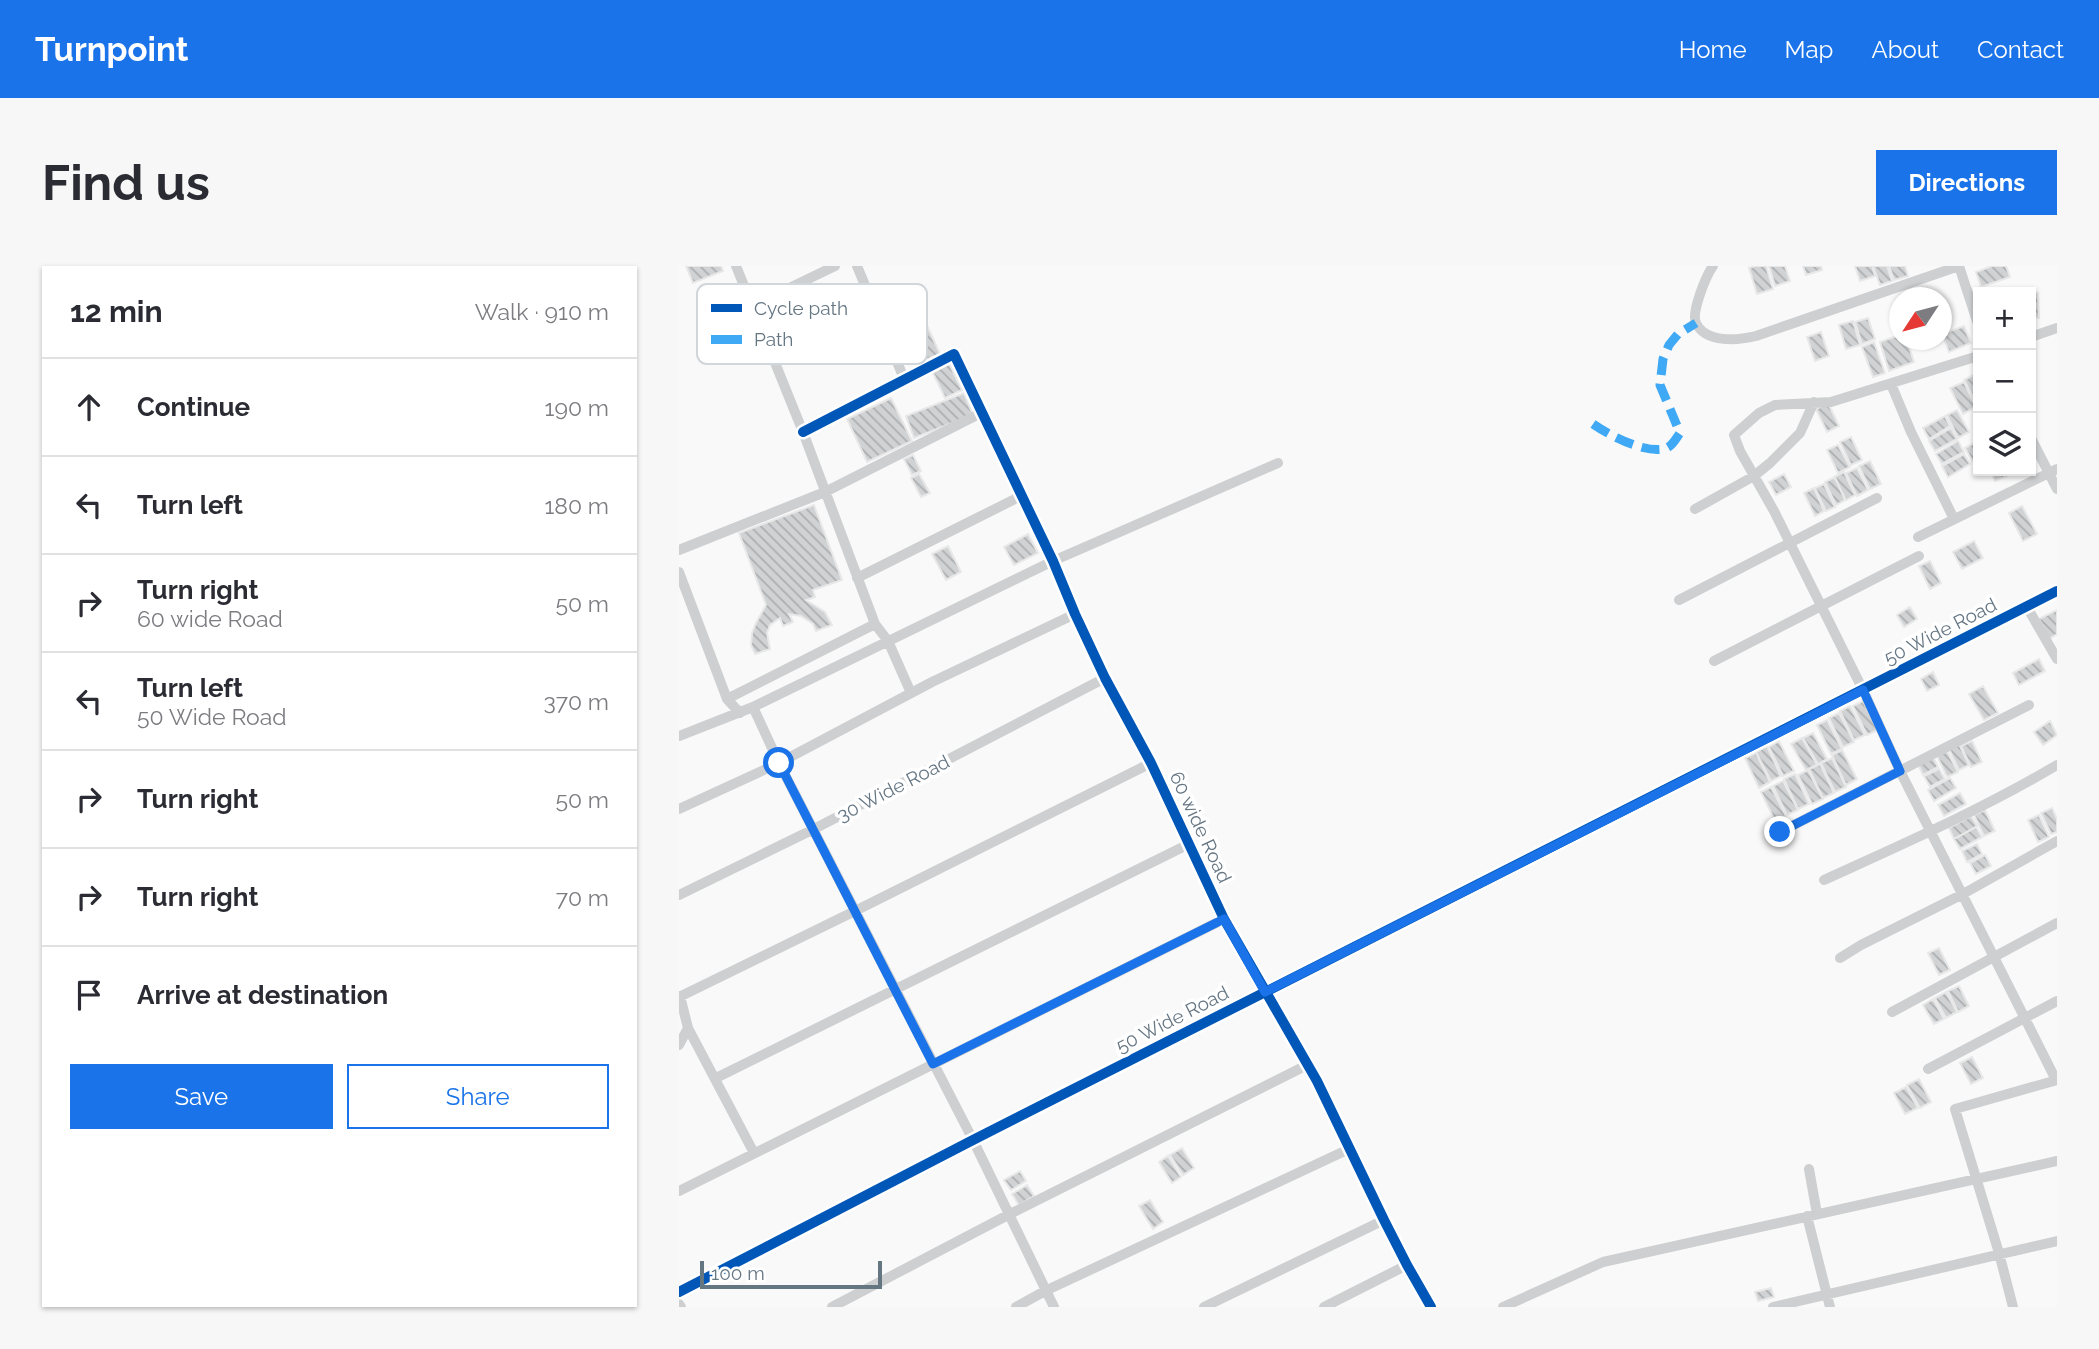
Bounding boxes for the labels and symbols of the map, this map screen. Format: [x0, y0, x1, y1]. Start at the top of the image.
legend [697, 284, 927, 364]
north arrow [1889, 287, 1952, 350]
text: Cycle path [754, 297, 848, 319]
text: Path [754, 328, 793, 350]
street label: 50 Wide Road [1880, 593, 2000, 669]
route start [763, 747, 794, 778]
street label: 30 Wide Road [833, 750, 953, 826]
street label: 60 wide Road [1166, 768, 1236, 886]
route end [1764, 816, 1795, 847]
street label: 50 Wide Road [1112, 981, 1232, 1057]
scale bar [700, 1258, 882, 1290]

